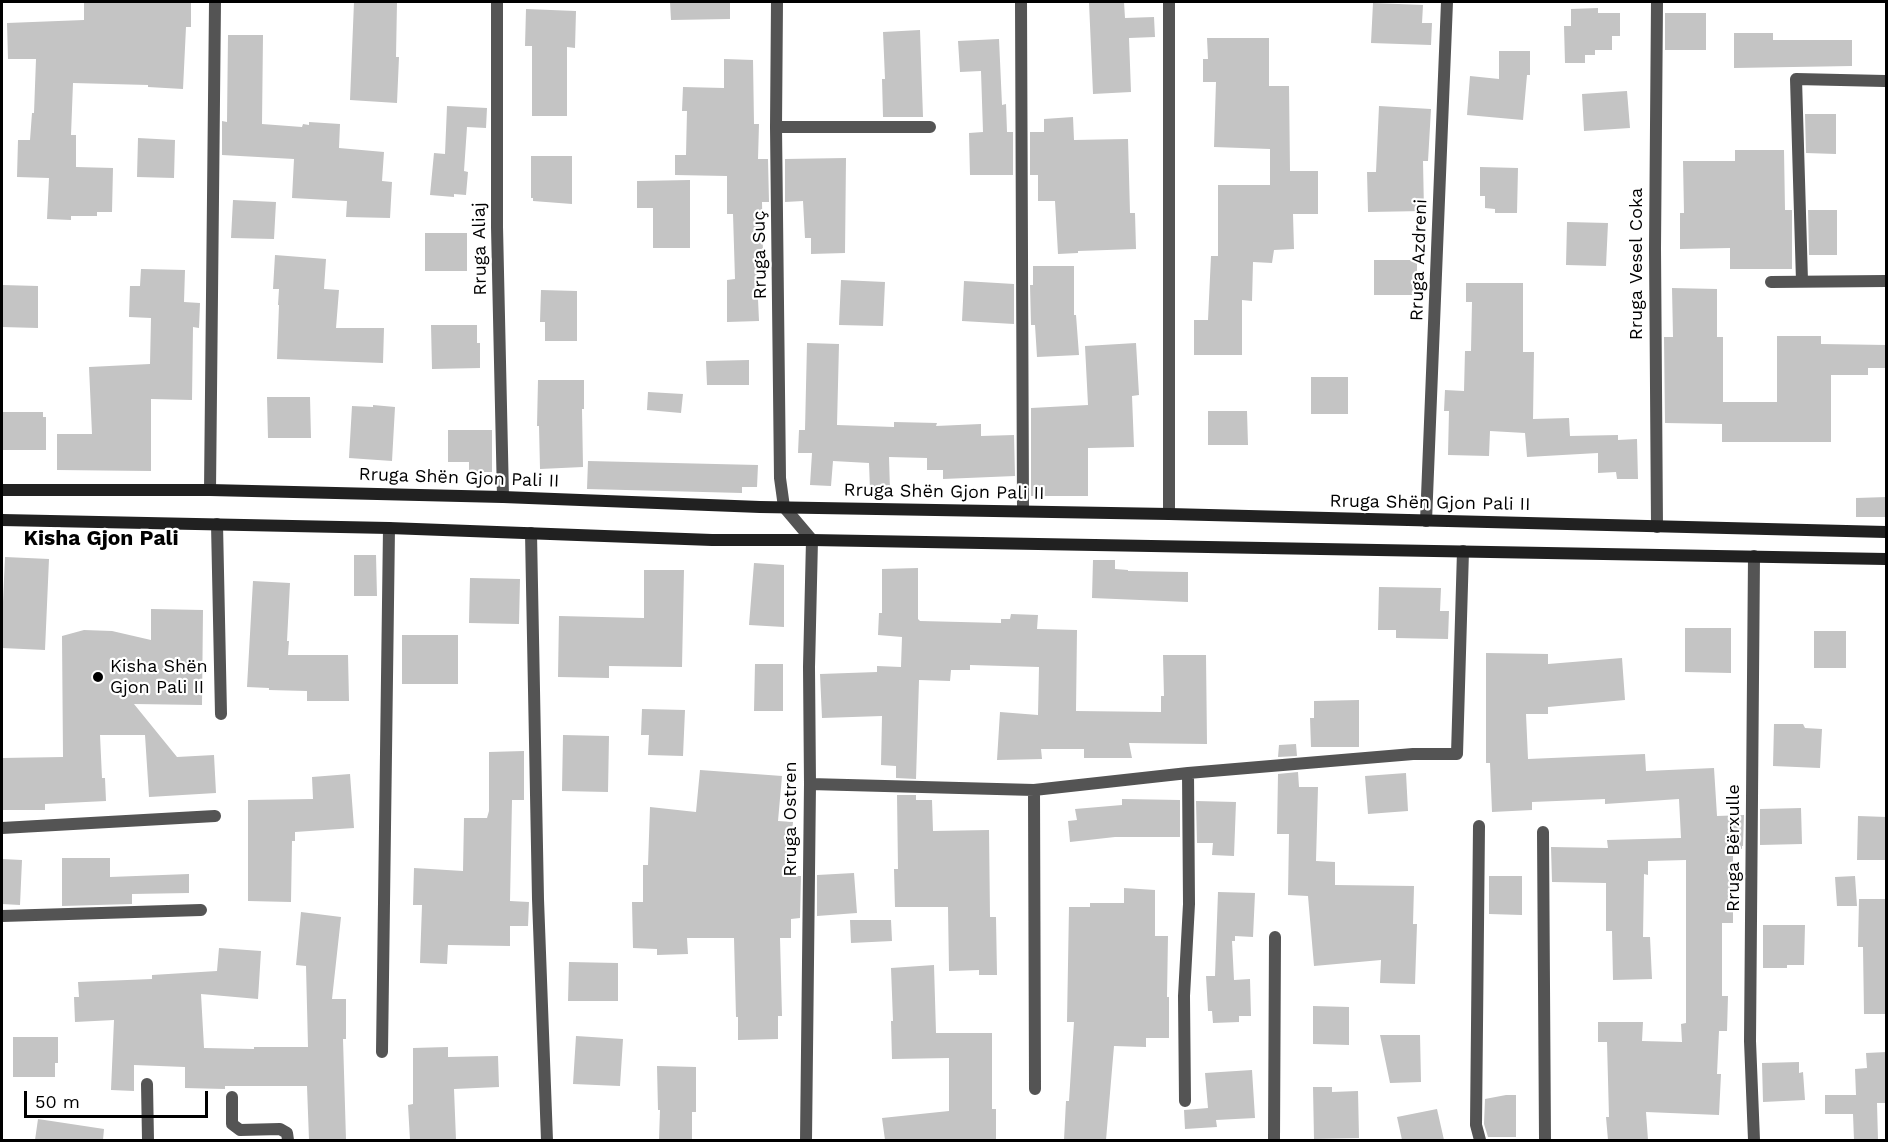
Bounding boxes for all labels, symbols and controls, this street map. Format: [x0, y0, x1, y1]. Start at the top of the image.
street label: Rruga Vesel Coka [1626, 188, 1648, 340]
street label: Rruga Azdreni [1406, 199, 1432, 321]
street label: Rruga Aliaj [468, 202, 492, 296]
street label: Rruga Suç [748, 210, 772, 300]
street label: Rruga Shën Gjon Pali II [358, 464, 560, 492]
street label: Rruga Shën Gjon Pali II [843, 479, 1045, 505]
street label: Rruga Shën Gjon Pali II [1329, 490, 1531, 516]
district label: Kisha Gjon Pali [23, 526, 179, 552]
place label: Kisha Shën Gjon Pali II [110, 656, 208, 698]
marker: Kisha Shën Gjon Pali II [91, 670, 105, 684]
street label: Rruga Ostren [780, 761, 802, 877]
street label: Rruga Bërxulle [1723, 784, 1745, 912]
scale bar [27, 1079, 212, 1117]
text: 50 m [35, 1091, 80, 1112]

